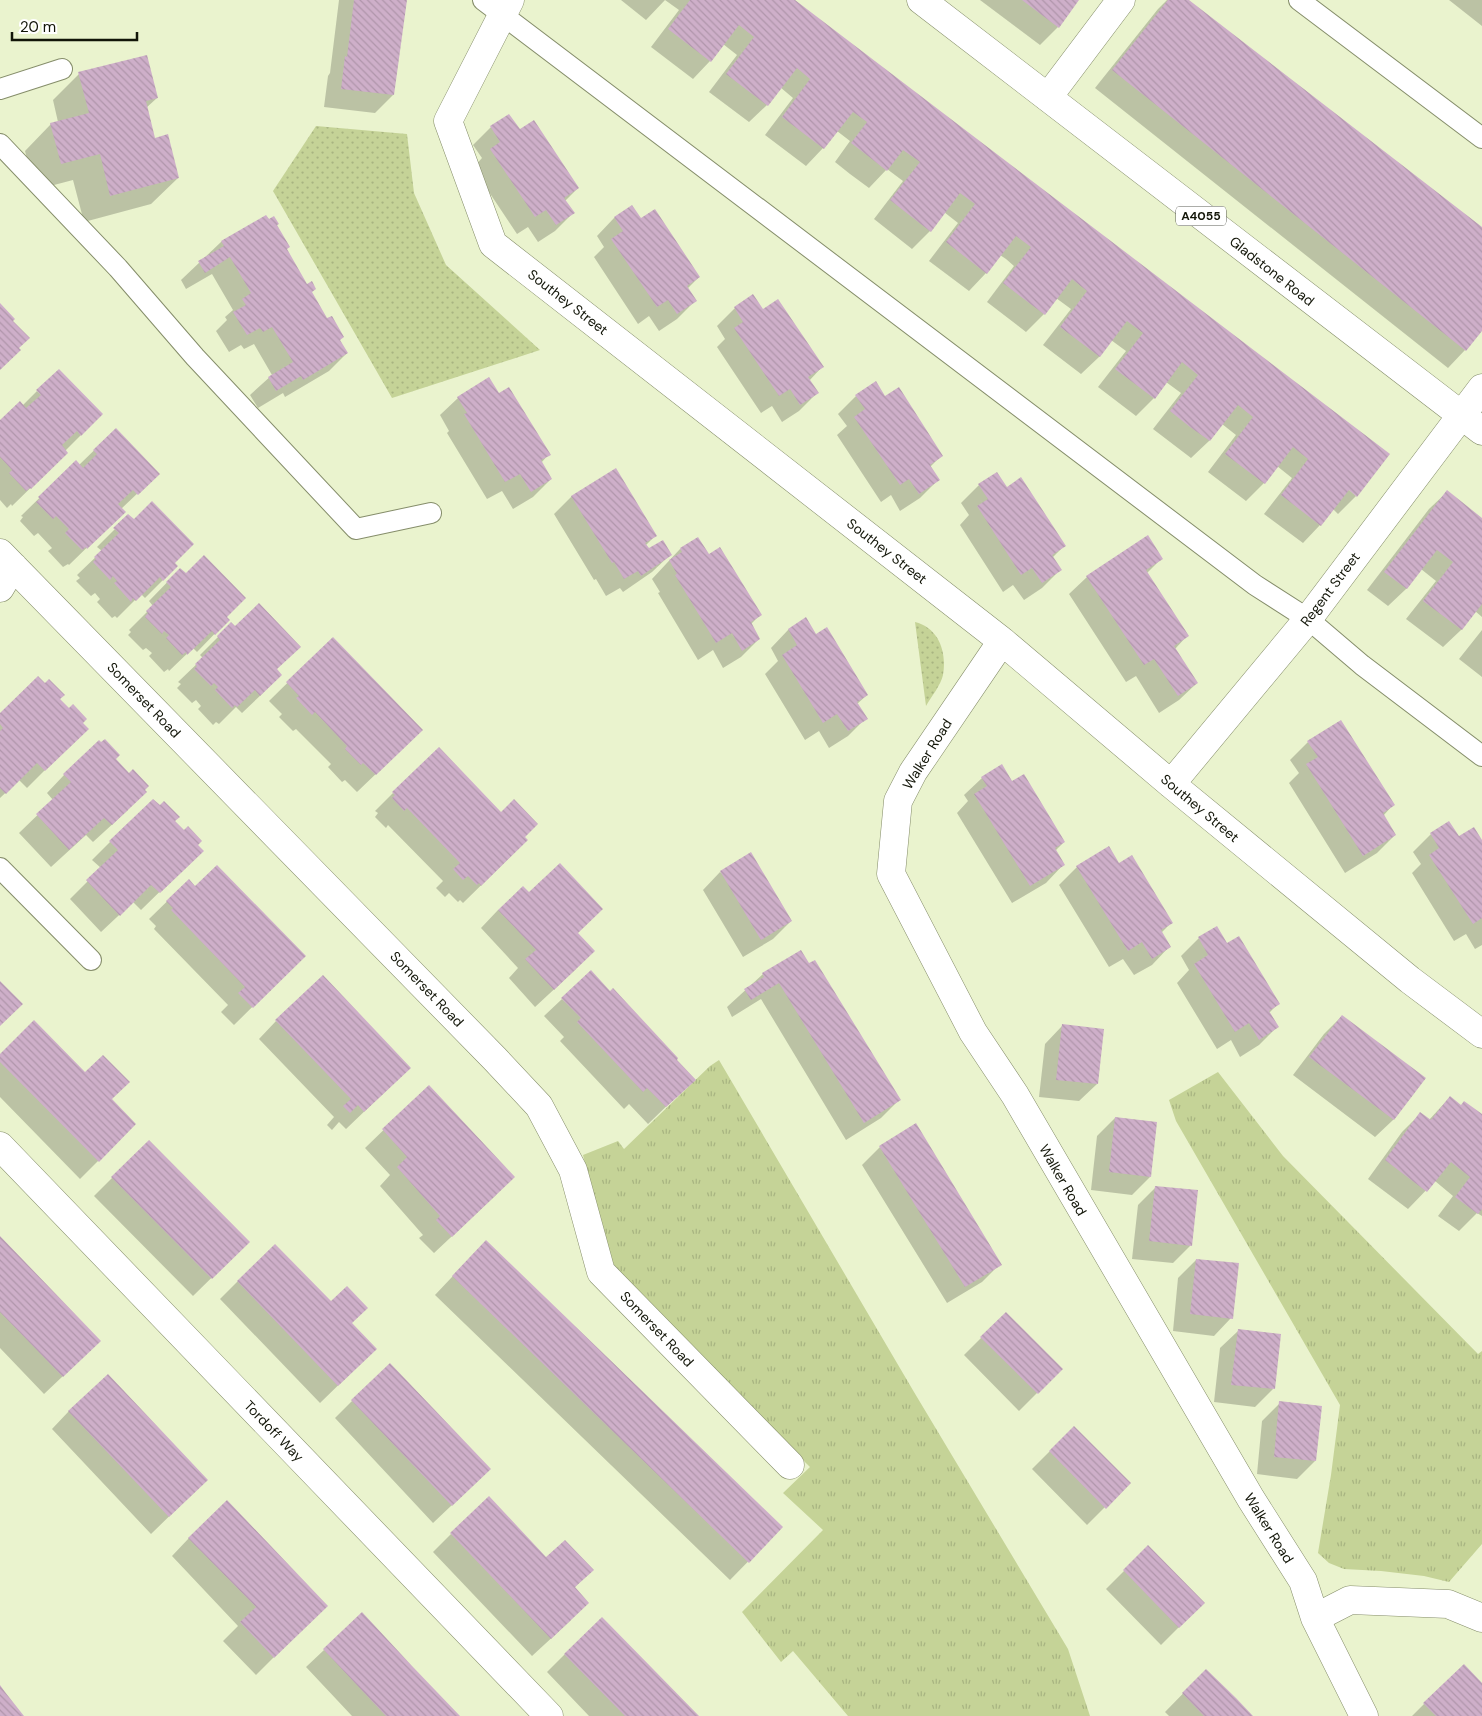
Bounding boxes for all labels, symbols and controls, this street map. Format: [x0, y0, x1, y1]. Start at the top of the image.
scale bar [12, 10, 138, 42]
text: 20 m [20, 17, 56, 37]
road number: A4055 [1176, 207, 1226, 226]
street label: Gladstone Road [1226, 232, 1318, 310]
street label: Southey Street [524, 265, 612, 339]
street label: Southey Street [843, 514, 931, 588]
street label: Regent Street [1296, 548, 1364, 630]
street label: Somerset Road [103, 658, 185, 742]
street label: Walker Road [898, 715, 956, 793]
street label: Southey Street [1157, 770, 1243, 846]
street label: Somerset Road [386, 947, 468, 1031]
street label: Walker Road [1035, 1141, 1091, 1219]
street label: Somerset Road [616, 1287, 698, 1371]
street label: Tordoff Way [240, 1397, 308, 1466]
street label: Walker Road [1240, 1489, 1298, 1567]

